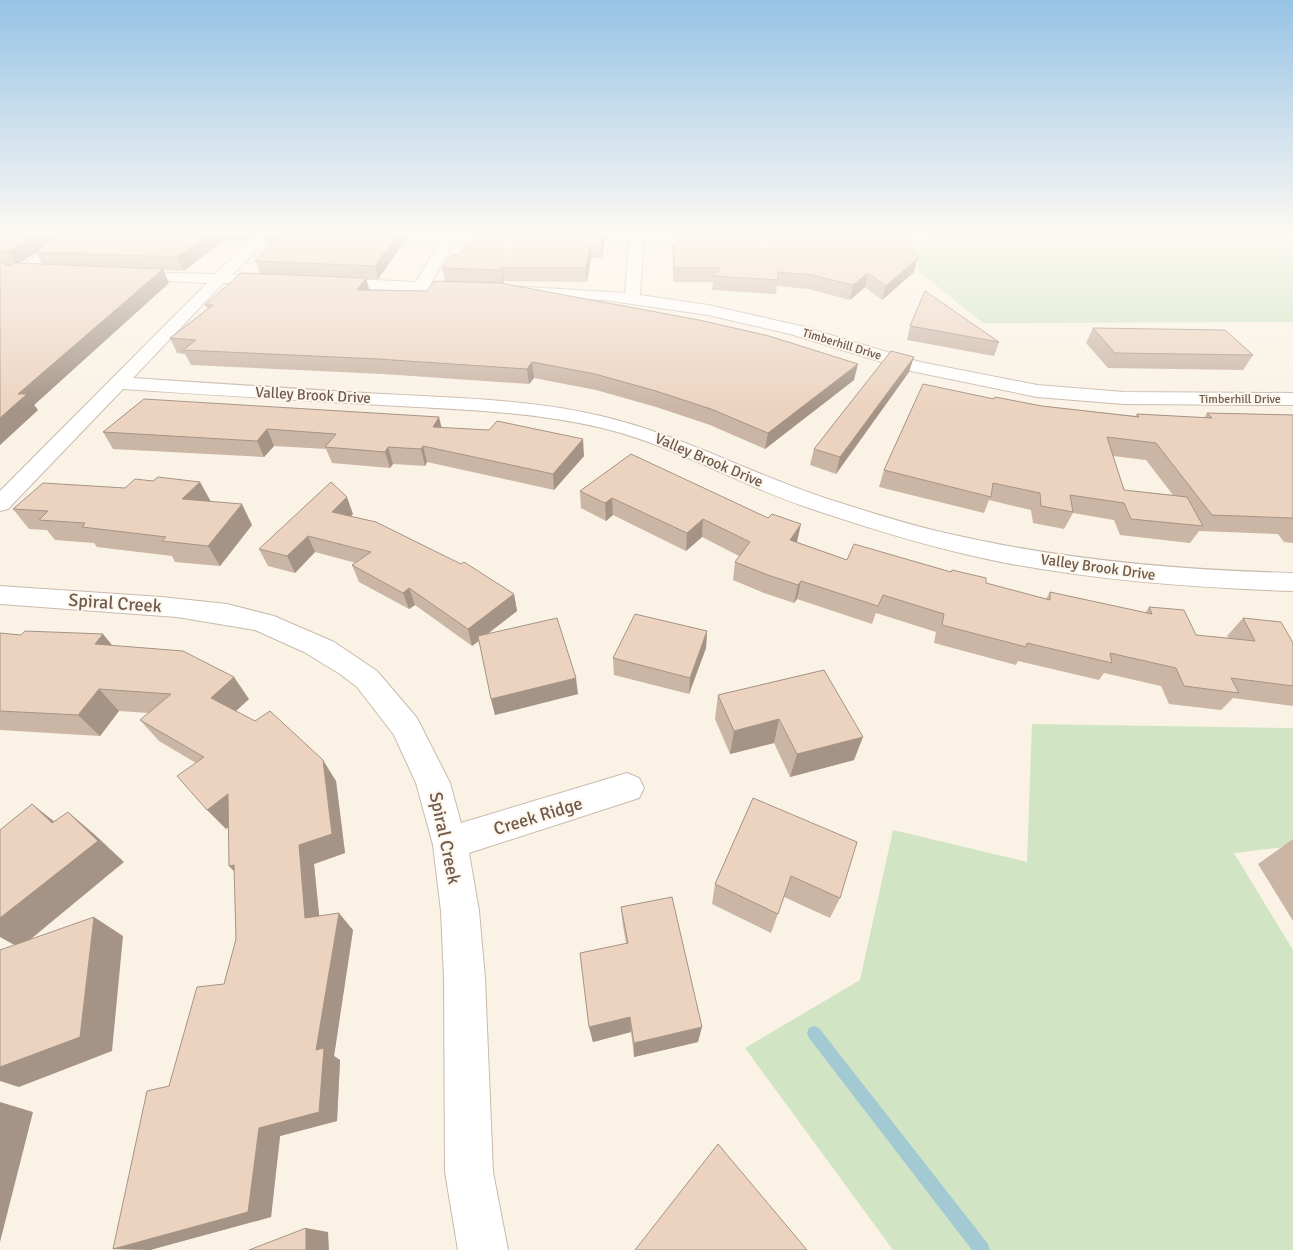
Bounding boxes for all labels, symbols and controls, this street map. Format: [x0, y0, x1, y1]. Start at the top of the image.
street label: Timberhill Drive [801, 325, 883, 364]
street label: Valley Brook Drive [255, 383, 371, 407]
street label: Timberhill Drive [1199, 392, 1281, 407]
street label: Valley Brook Drive [652, 429, 766, 491]
street label: Valley Brook Drive [1039, 550, 1157, 584]
street label: Spiral Creek [68, 589, 162, 617]
street label: Spiral Creek [425, 790, 465, 886]
street label: Creek Ridge [491, 792, 585, 840]

